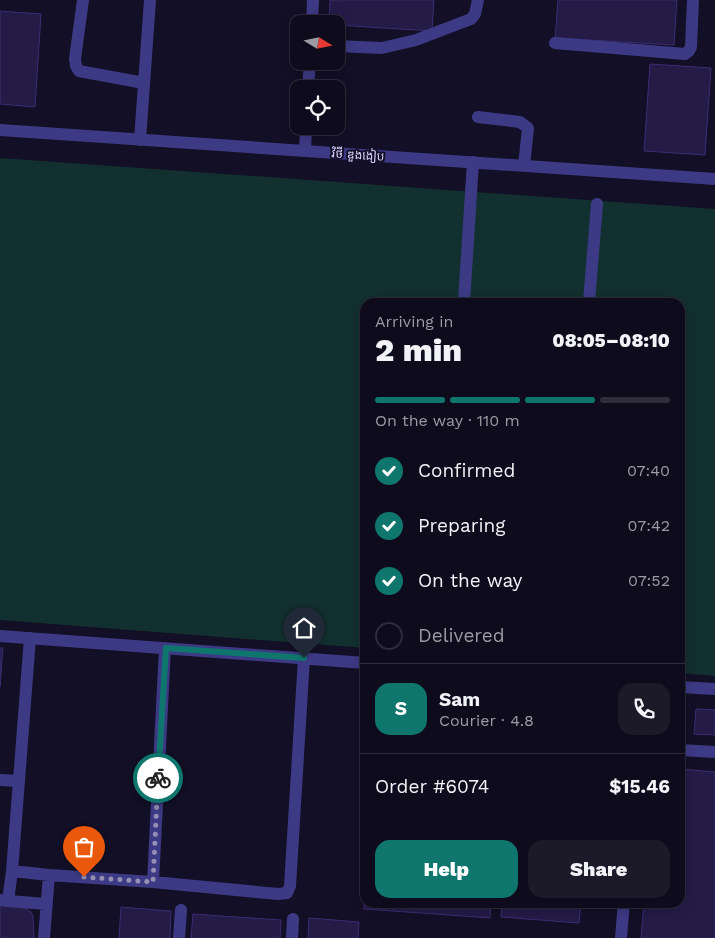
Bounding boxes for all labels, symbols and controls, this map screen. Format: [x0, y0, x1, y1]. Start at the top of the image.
north arrow [290, 15, 345, 70]
map controls [290, 15, 345, 135]
button: locate [290, 80, 345, 135]
street label: វិថី ឌួងងៀប [331, 145, 385, 164]
text: Arriving in [375, 312, 453, 331]
text: 08:05–08:10 [552, 329, 670, 352]
text: 2 min [375, 331, 462, 369]
text: On the way · 110 m [375, 411, 520, 430]
icon: check [375, 457, 403, 485]
text: Confirmed [418, 459, 515, 482]
text: 07:40 [627, 461, 670, 480]
icon: check [375, 512, 403, 540]
text: Preparing [418, 514, 505, 537]
text: 07:42 [628, 516, 670, 535]
icon: check [375, 567, 403, 595]
text: On the way [418, 569, 522, 592]
text: 07:52 [628, 571, 670, 590]
pin [283, 607, 325, 658]
icon: home [290, 614, 318, 642]
text: Delivered [418, 624, 505, 647]
button: phone [618, 683, 670, 735]
text: Sam [439, 688, 480, 711]
text: S [395, 697, 407, 720]
text: Courier · 4.8 [439, 711, 534, 730]
courier [133, 753, 183, 803]
icon: bike [144, 764, 172, 792]
text: Order #6074 [375, 775, 489, 798]
text: $15.46 [609, 775, 670, 798]
pin [63, 826, 105, 877]
icon: bag [70, 833, 98, 861]
button: Help [375, 840, 518, 898]
button: Share [528, 840, 670, 898]

